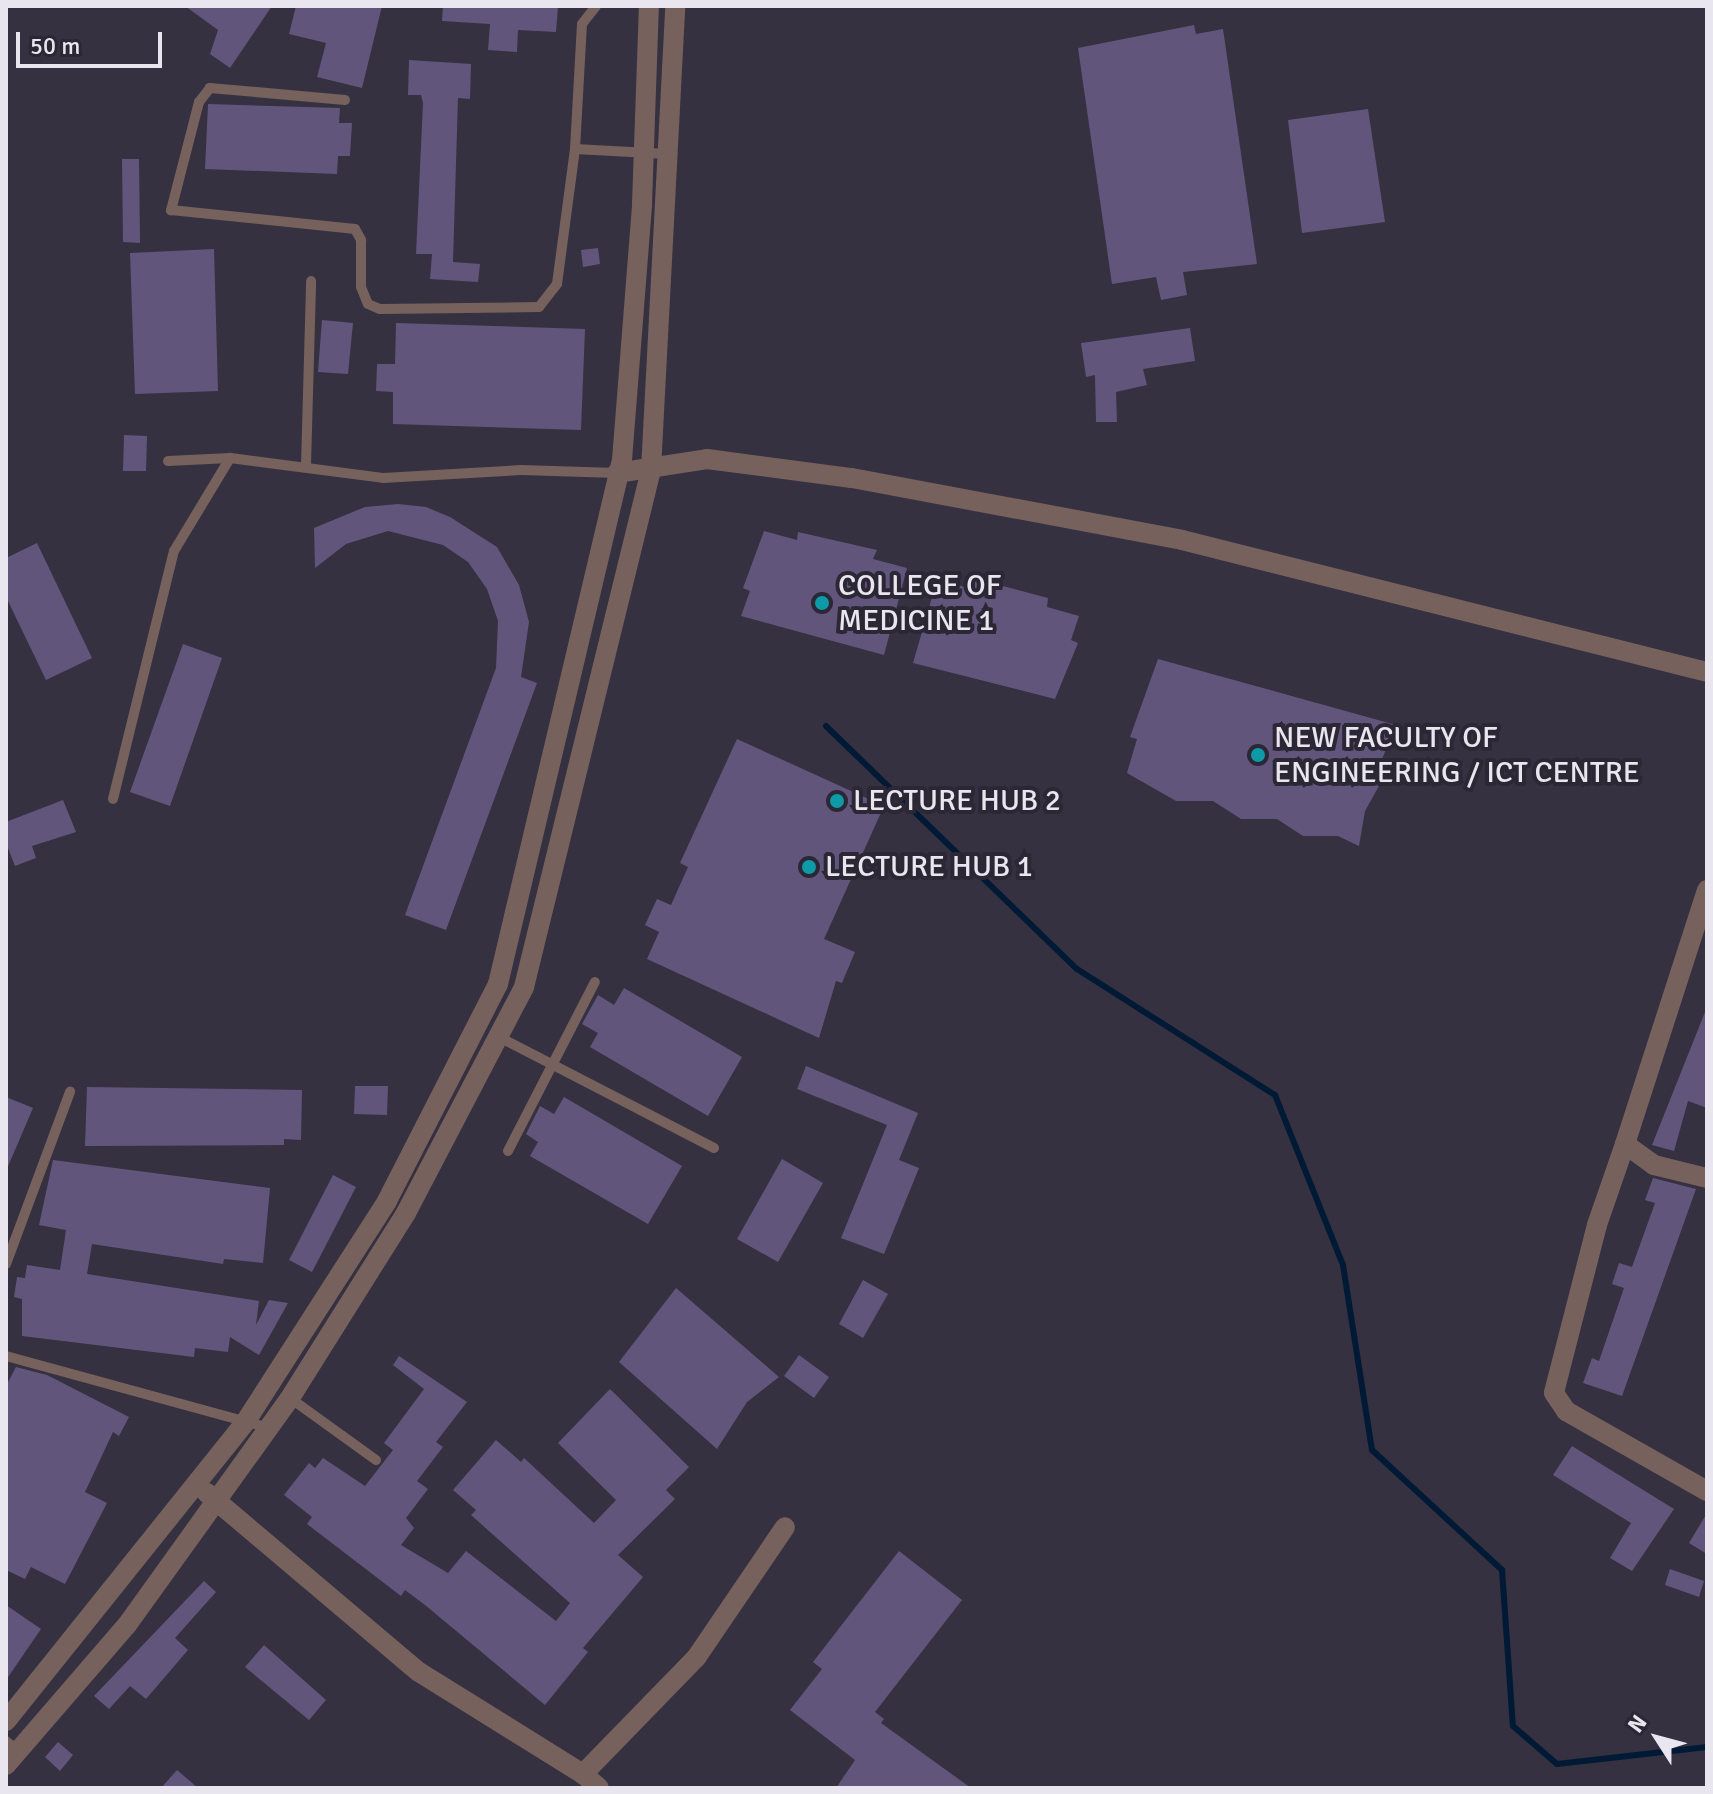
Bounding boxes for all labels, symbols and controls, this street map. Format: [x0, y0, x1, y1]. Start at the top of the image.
scale bar [20, 16, 166, 66]
text: 50 m [30, 31, 80, 61]
place label: COLLEGE OF MEDICINE 1 [838, 568, 1001, 638]
marker: COLLEGE OF MEDICINE 1 [813, 594, 831, 612]
place label: NEW FACULTY OF ENGINEERING / ICT CENTRE [1274, 720, 1640, 790]
marker: NEW FACULTY OF ENGINEERING / ICT CENTRE [1249, 746, 1267, 764]
place label: LECTURE HUB 2 [853, 783, 1061, 819]
marker: LECTURE HUB 2 [828, 792, 846, 810]
place label: LECTURE HUB 1 [825, 849, 1033, 885]
marker: LECTURE HUB 1 [800, 858, 818, 876]
north arrow [1617, 1698, 1697, 1778]
text: N [1622, 1709, 1653, 1738]

